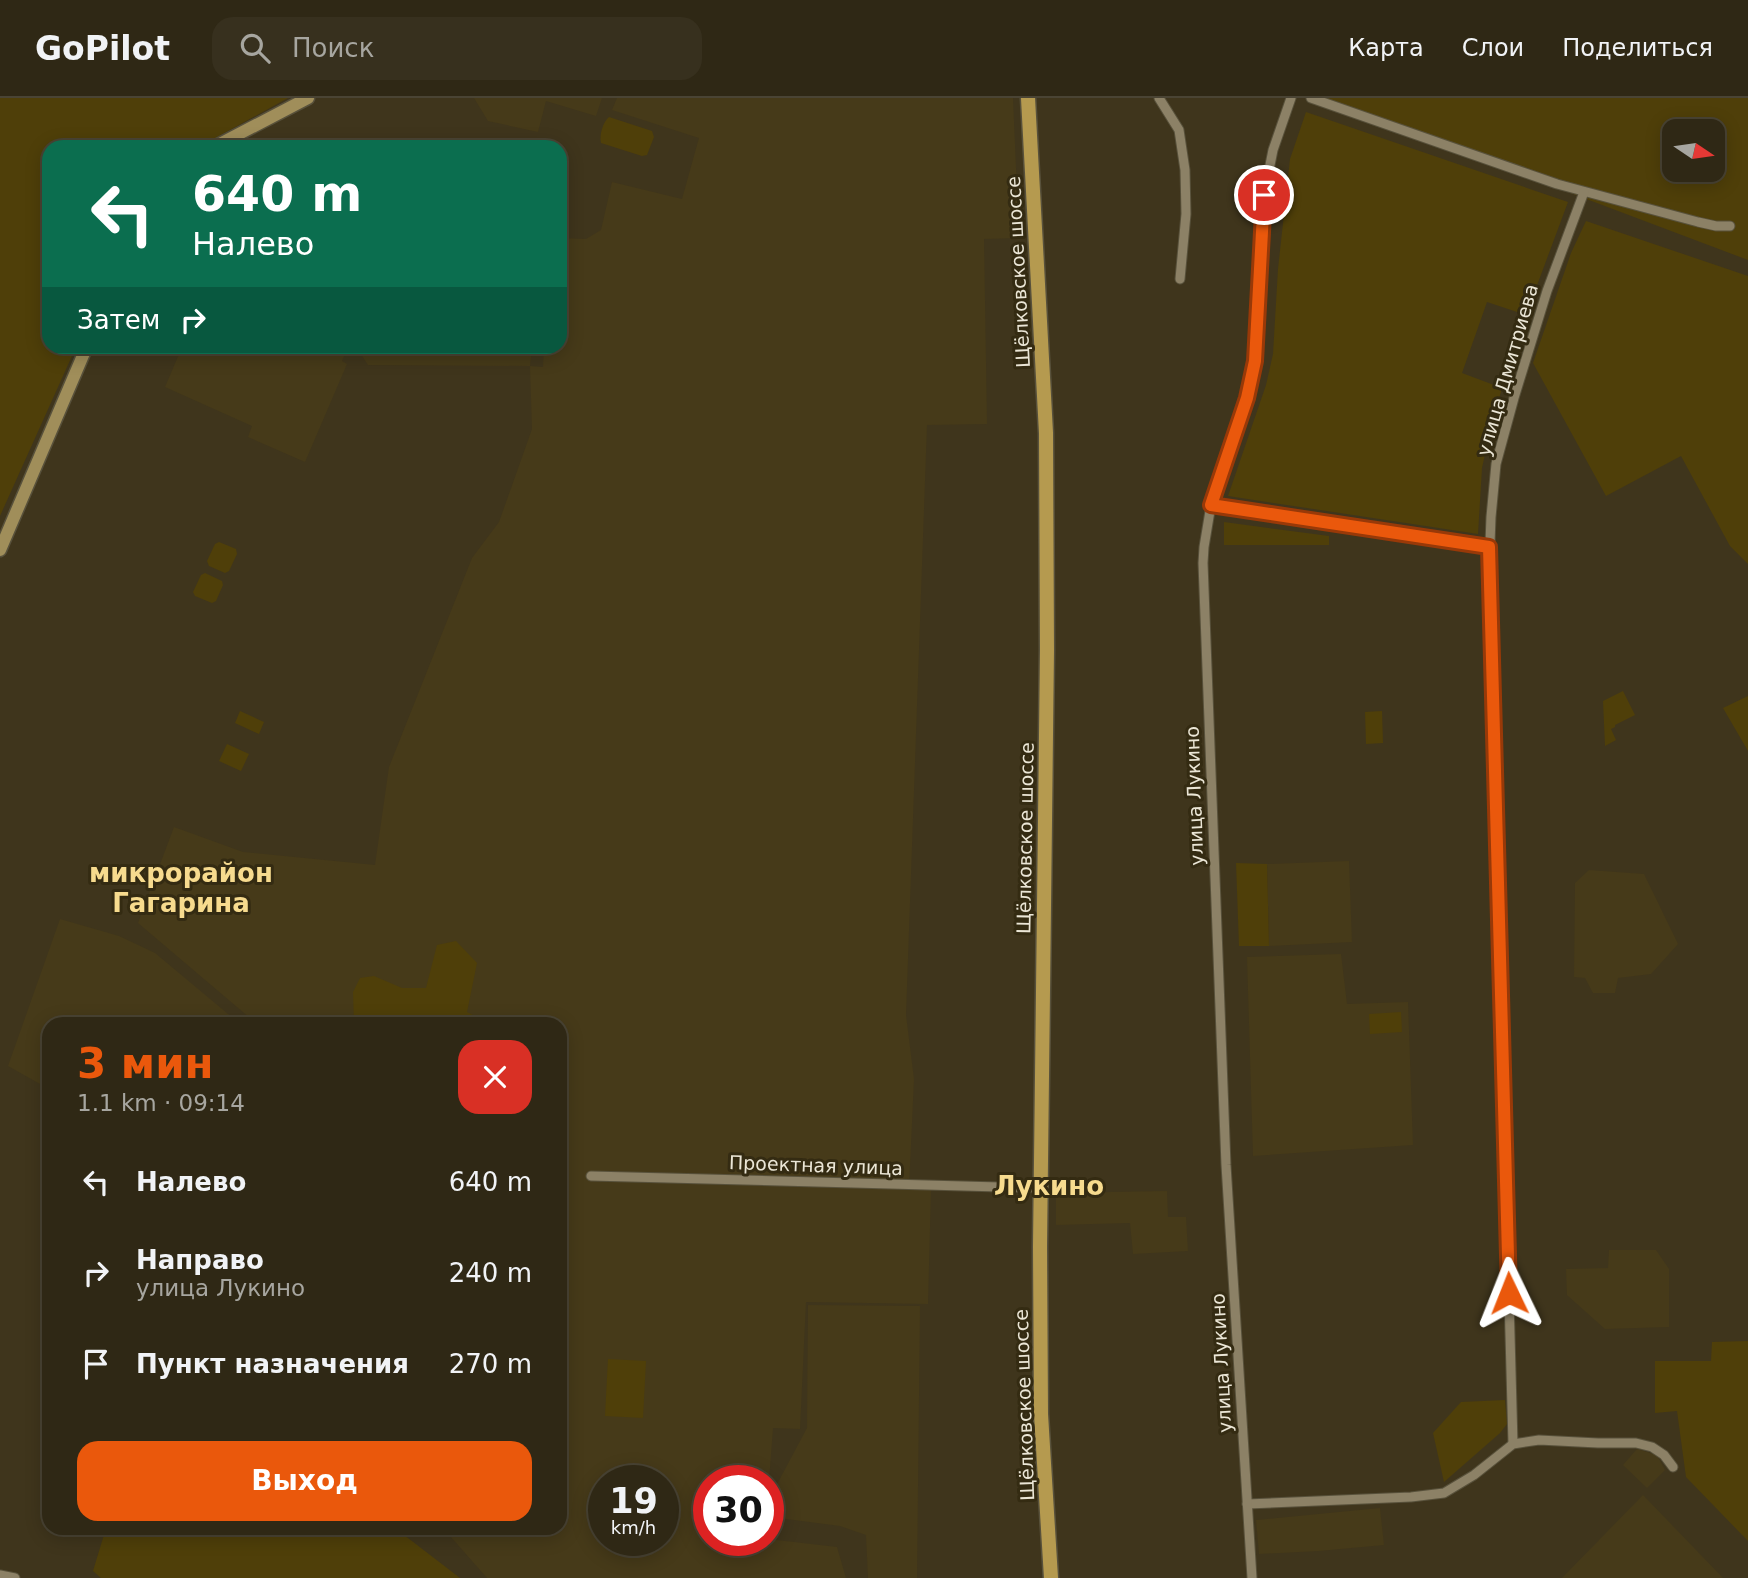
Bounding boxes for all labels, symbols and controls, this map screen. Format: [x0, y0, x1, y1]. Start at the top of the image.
search box [212, 17, 702, 80]
text: GoPilot [35, 29, 170, 68]
icon: search [236, 29, 274, 67]
text: Поиск [292, 33, 374, 63]
text: Карта [1348, 34, 1424, 62]
text: Слои [1462, 34, 1524, 62]
text: Поделиться [1562, 34, 1713, 62]
north arrow [1662, 119, 1726, 182]
map controls [1662, 119, 1725, 182]
pin [1234, 165, 1294, 225]
text: 640 m [192, 166, 362, 223]
icon: left [77, 168, 168, 259]
street label: Щёлковское шоссе [1002, 176, 1034, 368]
icon: arrive [1245, 176, 1283, 214]
text: Налево [192, 225, 314, 263]
street label: улица Дмитриева [1472, 281, 1542, 459]
icon: right [174, 301, 212, 339]
text: Затем [77, 305, 160, 335]
street label: улица Лукино [1181, 726, 1207, 866]
street label: Щёлковское шоссе [1012, 742, 1038, 934]
district label: микрорайон Гагарина [89, 858, 273, 918]
text: 3 мин [77, 1039, 214, 1088]
button: close [458, 1040, 532, 1114]
text: 1.1 km · 09:14 [77, 1090, 245, 1116]
street label: Проектная улица [729, 1151, 903, 1179]
icon: left [77, 1163, 115, 1201]
text: Налево [136, 1167, 246, 1197]
text: 640 m [449, 1167, 532, 1197]
district label: Лукино [994, 1171, 1104, 1201]
text: Направо [136, 1245, 264, 1275]
icon: right [77, 1254, 115, 1292]
position arrow [1472, 1256, 1546, 1330]
text: 240 m [449, 1258, 532, 1288]
text: улица Лукино [136, 1275, 305, 1301]
street label: улица Лукино [1206, 1293, 1236, 1433]
street label: Щёлковское шоссе [1010, 1309, 1038, 1501]
icon: arrive [77, 1345, 115, 1383]
text: Пункт назначения [136, 1349, 409, 1379]
text: 270 m [449, 1349, 532, 1379]
button: Выход [77, 1441, 532, 1521]
speed limit sign: 30 [693, 1465, 784, 1556]
text: 19 [609, 1481, 658, 1521]
text: km/h [611, 1517, 656, 1538]

